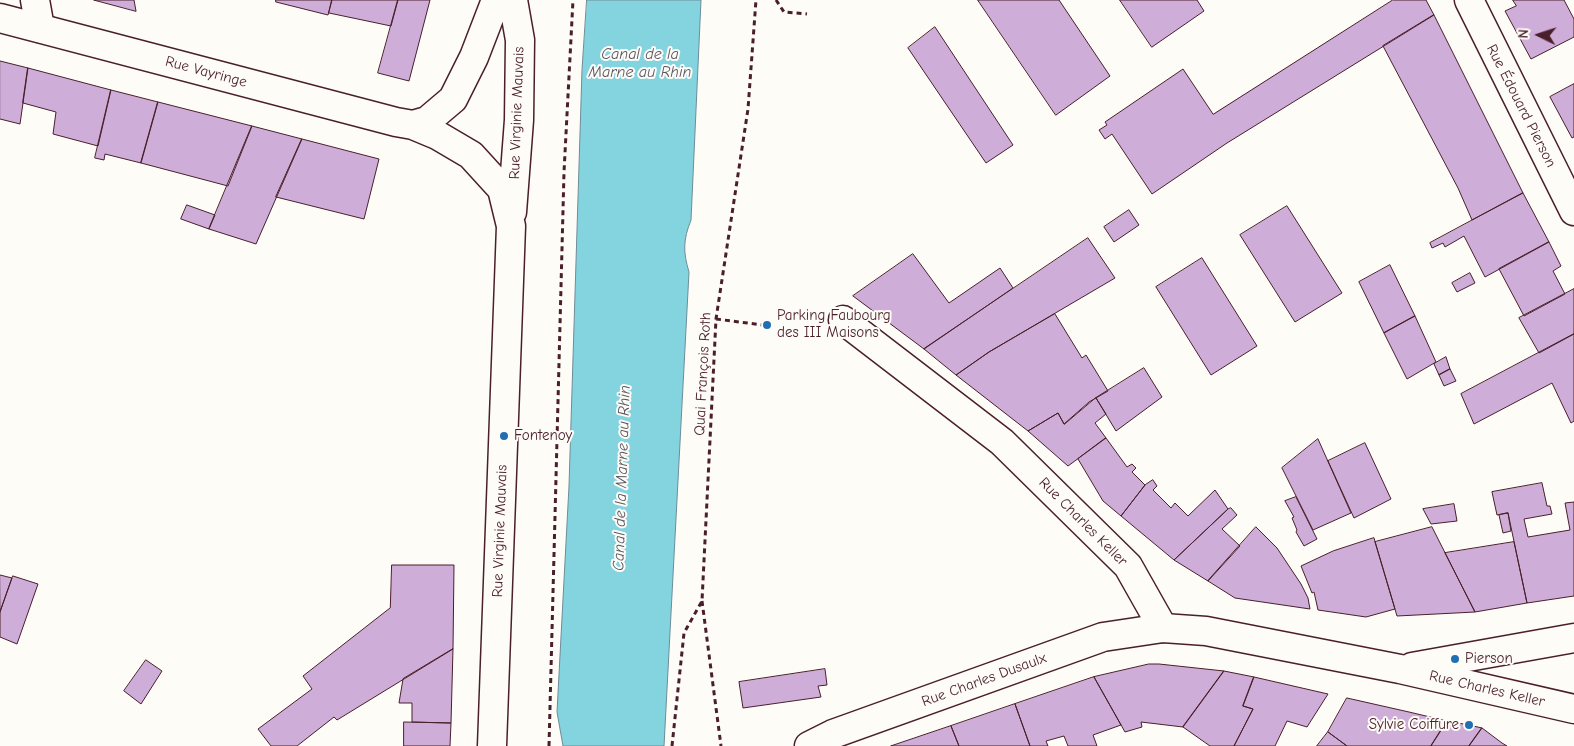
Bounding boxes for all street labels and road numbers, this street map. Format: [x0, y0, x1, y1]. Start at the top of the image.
street label: Rue Édouard Pierson [1482, 41, 1560, 171]
street label: Rue Virginie Mauvais [506, 46, 528, 180]
street label: Rue Vayringe [163, 52, 249, 92]
street label: Quai François Roth [691, 312, 715, 436]
street label: Rue Virginie Mauvais [489, 464, 511, 598]
street label: Rue Charles Keller [1035, 474, 1131, 570]
street label: Rue Charles Dusaulx [919, 649, 1049, 711]
street label: Rue Charles Keller [1427, 667, 1547, 711]

